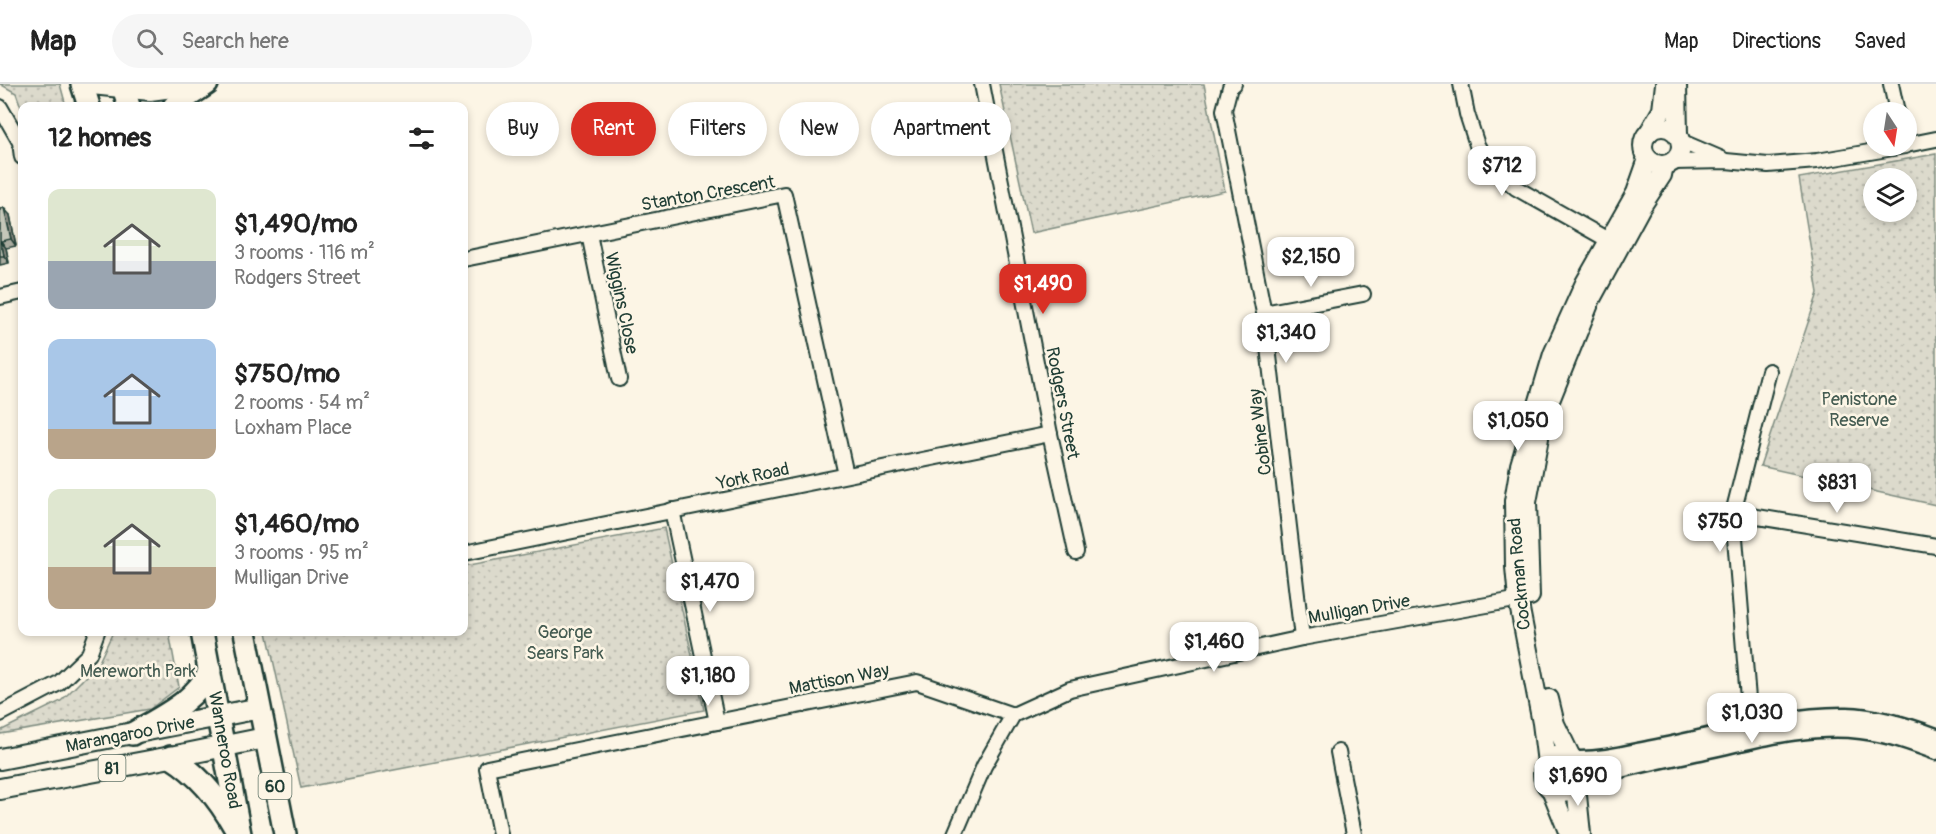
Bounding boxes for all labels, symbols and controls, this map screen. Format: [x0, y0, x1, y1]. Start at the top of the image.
search box [112, 14, 532, 68]
text: Map [30, 24, 76, 59]
icon: search [133, 25, 166, 58]
text: Search here [181, 27, 289, 55]
text: Map [1664, 28, 1699, 55]
text: Directions [1732, 28, 1821, 55]
text: Saved [1854, 28, 1906, 55]
chip: Buy [486, 102, 559, 156]
chip: Rent [571, 102, 656, 156]
chip: Filters [668, 102, 767, 156]
chip: New [779, 102, 859, 156]
chip: Apartment [871, 102, 1011, 156]
north arrow [1863, 102, 1917, 156]
map controls [1863, 102, 1917, 222]
text: 12 homes [48, 122, 151, 154]
icon: filters [405, 122, 438, 155]
pin: $712 [1466, 146, 1538, 197]
text: $712 [1482, 153, 1522, 178]
button: layers [1863, 168, 1917, 222]
street label: Stanton Crescent [639, 170, 778, 217]
text: $1,490/mo [234, 208, 357, 240]
icon: home [96, 213, 168, 285]
pin: $2,150 [1262, 237, 1360, 288]
text: 3 rooms · 116 m² [234, 240, 375, 265]
text: $2,150 [1281, 244, 1341, 269]
street label: Wiggins Close [600, 250, 644, 356]
pin: $1,490 [994, 264, 1092, 315]
text: Rodgers Street [234, 265, 361, 290]
text: $1,490 [1013, 271, 1073, 296]
pin: $1,340 [1237, 313, 1335, 364]
text: $1,340 [1256, 320, 1316, 345]
street label: Rodgers Street [1040, 345, 1085, 462]
text: $750/mo [234, 358, 340, 390]
icon: home [96, 363, 168, 435]
street label: Cobine Way [1244, 387, 1277, 477]
park label: Penistone Reserve [1821, 388, 1897, 432]
text: 2 rooms · 54 m² [234, 390, 370, 415]
pin: $1,050 [1469, 401, 1567, 452]
text: $1,050 [1487, 408, 1549, 433]
text: Loxham Place [234, 415, 352, 440]
street label: York Road [714, 458, 792, 496]
pin: $831 [1801, 463, 1873, 514]
text: $831 [1817, 470, 1857, 495]
pin: $750 [1684, 502, 1756, 553]
text: $1,460/mo [234, 508, 359, 540]
text: $750 [1697, 509, 1743, 534]
icon: home [96, 513, 168, 585]
street label: Cockman Road [1503, 517, 1536, 631]
text: 3 rooms · 95 m² [234, 540, 369, 565]
pin: $1,470 [661, 562, 759, 613]
text: Mulligan Drive [234, 565, 349, 590]
text: $1,470 [680, 569, 740, 594]
street label: Mulligan Drive [1306, 589, 1412, 630]
park label: George Sears Park [526, 621, 604, 665]
pin: $1,460 [1165, 622, 1263, 673]
text: $1,460 [1184, 629, 1244, 654]
pin: $1,180 [659, 656, 757, 707]
street label: Mattison Way [787, 658, 891, 700]
park label: Mereworth Park [80, 660, 197, 683]
text: $1,180 [680, 663, 736, 688]
street label: Wanneroo Road [203, 689, 246, 811]
pin: $1,030 [1703, 693, 1801, 744]
text: $1,030 [1721, 700, 1783, 725]
street label: Marangaroo Drive [64, 711, 197, 758]
road number: 81 [98, 755, 126, 781]
pin: $1,690 [1529, 756, 1627, 807]
text: $1,690 [1548, 763, 1608, 788]
road number: 60 [258, 773, 292, 799]

